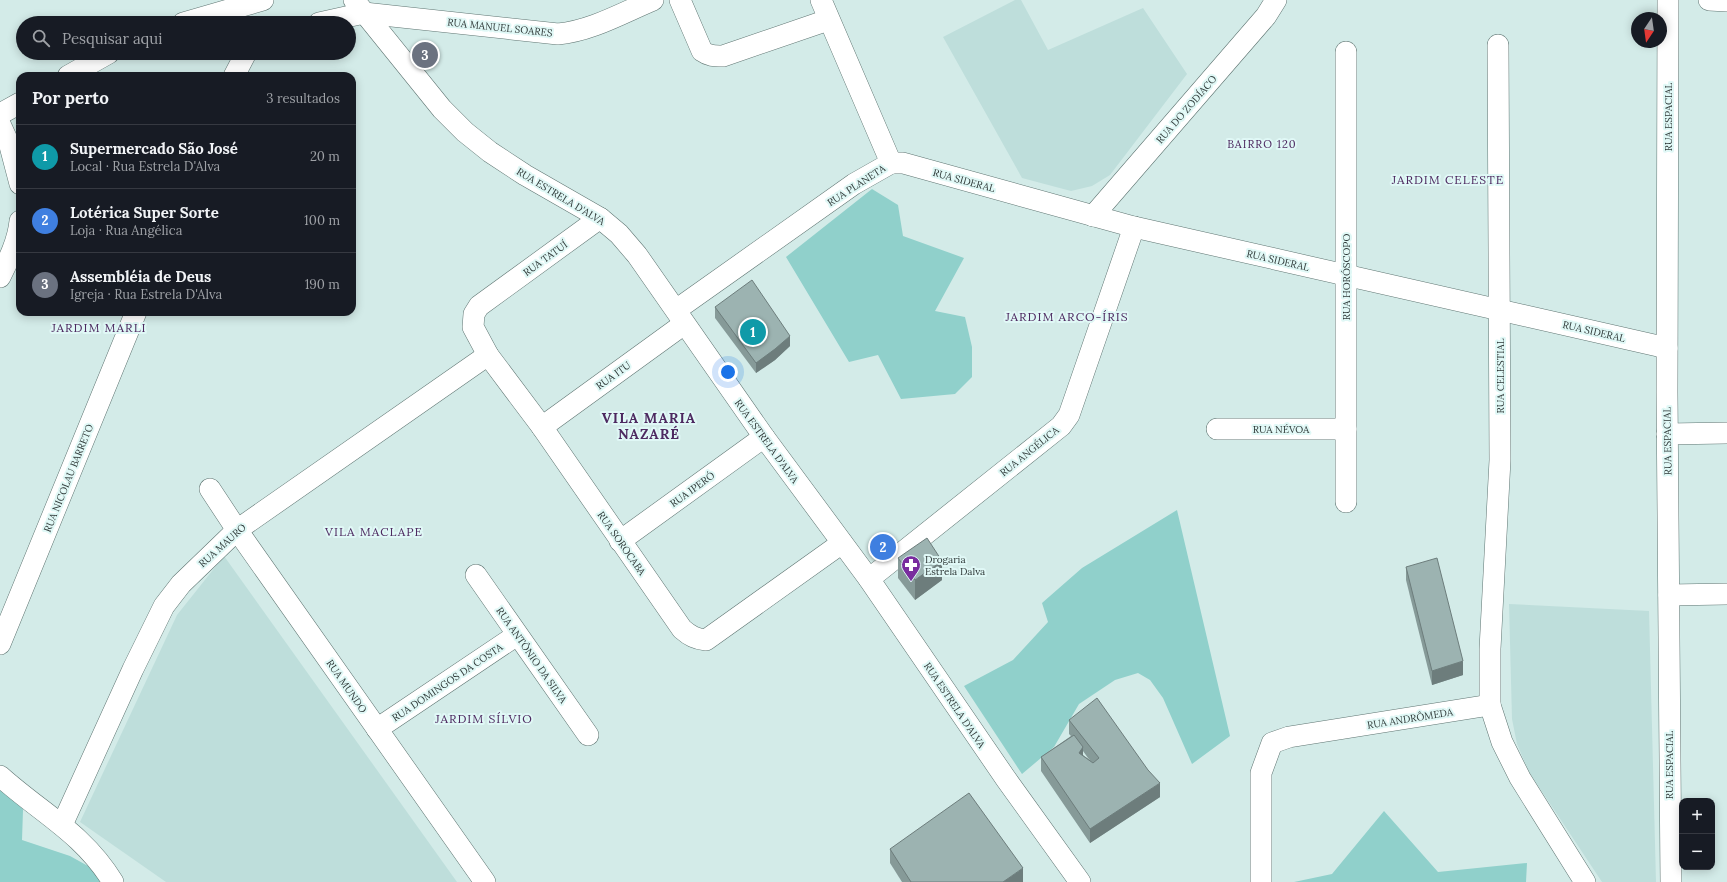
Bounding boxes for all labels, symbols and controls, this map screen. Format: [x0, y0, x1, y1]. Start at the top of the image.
north arrow [1631, 12, 1667, 48]
search box [16, 16, 356, 60]
street label: RUA MANUEL SOARES [447, 16, 553, 40]
icon: search [30, 27, 52, 49]
text: Pesquisar aqui [62, 29, 162, 48]
pin: 3 [412, 40, 438, 70]
street label: RUA DO ZODÍACO [1153, 73, 1220, 146]
street label: RUA ESPACIAL [1662, 82, 1675, 151]
text: Por perto [32, 87, 109, 109]
text: 3 resultados [266, 90, 340, 107]
district label: BAIRRO 120 [1227, 137, 1297, 151]
text: Supermercado São José [70, 139, 238, 158]
text: 1 [42, 148, 48, 165]
text: 20 m [310, 148, 340, 165]
text: Local · Rua Estrela D'Alva [70, 158, 220, 175]
street label: RUA PLANETA [825, 161, 888, 209]
street label: RUA ESTRELA D'ALVA [514, 165, 608, 228]
street label: RUA SIDERAL [931, 166, 997, 195]
district label: JARDIM CELESTE [1391, 172, 1504, 187]
text: Lotérica Super Sorte [70, 203, 219, 222]
text: 2 [42, 212, 48, 229]
text: 100 m [304, 212, 340, 229]
text: Loja · Rua Angélica [70, 222, 182, 239]
street label: RUA HORÓSCOPO [1340, 234, 1353, 320]
street label: RUA TATUÍ [521, 238, 571, 279]
street label: RUA SIDERAL [1245, 247, 1311, 274]
text: Assembléia de Deus [70, 267, 211, 286]
text: 3 [41, 276, 49, 293]
text: 190 m [305, 276, 340, 293]
text: Igreja · Rua Estrela D'Alva [70, 286, 222, 303]
district label: JARDIM ARCO-ÍRIS [1004, 309, 1129, 324]
pin: 1 [740, 317, 766, 347]
street label: RUA SIDERAL [1561, 318, 1627, 345]
district label: JARDIM MARLI [50, 320, 147, 335]
street label: RUA CELESTIAL [1494, 338, 1507, 414]
street label: RUA ITU [593, 358, 634, 392]
your location [718, 362, 738, 382]
street label: RUA ESTRELA D'ALVA [732, 397, 802, 486]
street label: RUA ESPACIAL [1660, 406, 1675, 475]
district label: VILA MARIA NAZARÉ [602, 409, 696, 443]
street label: RUA NICOLAU BARRETO [41, 422, 96, 534]
street label: RUA ANGÉLICA [997, 423, 1062, 479]
street label: RUA NÉVOA [1253, 423, 1310, 436]
street label: RUA IPERÓ [667, 469, 717, 510]
street label: RUA SOROCABA [595, 509, 649, 579]
street label: RUA MAURO [196, 521, 249, 570]
district label: VILA MACLAPE [324, 524, 423, 539]
pin: 2 [870, 532, 896, 562]
place label: Drogaria Estrela Dalva [925, 553, 985, 578]
pharmacy icon: Drogaria Estrela Dalva [900, 554, 922, 582]
street label: RUA ANTÔNIO DA SILVA [493, 605, 570, 707]
street label: RUA DOMINGOS DA COSTA [389, 640, 506, 724]
street label: RUA MUNDO [323, 657, 370, 715]
street label: RUA ESTRELA D'ALVA [921, 660, 989, 751]
street label: RUA ANDRÔMEDA [1366, 705, 1455, 732]
district label: JARDIM SÍLVIO [434, 711, 533, 726]
street label: RUA ESPACIAL [1663, 730, 1676, 799]
map controls [1679, 798, 1715, 870]
button: + [1679, 798, 1715, 834]
button: − [1679, 834, 1715, 870]

